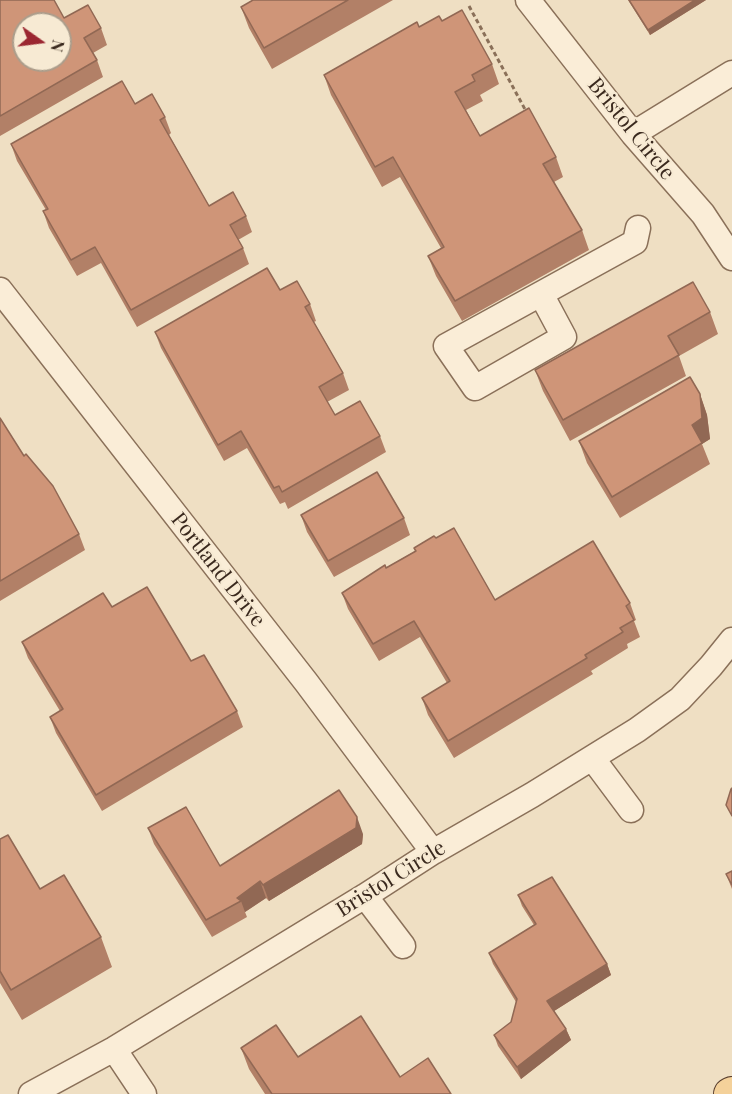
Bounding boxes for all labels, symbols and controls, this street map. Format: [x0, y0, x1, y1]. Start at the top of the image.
north arrow [12, 12, 72, 72]
text: N [46, 38, 70, 54]
street label: Bristol Circle [582, 73, 680, 185]
street label: Portland Drive [166, 508, 270, 632]
street label: Bristol Circle [332, 835, 450, 923]

